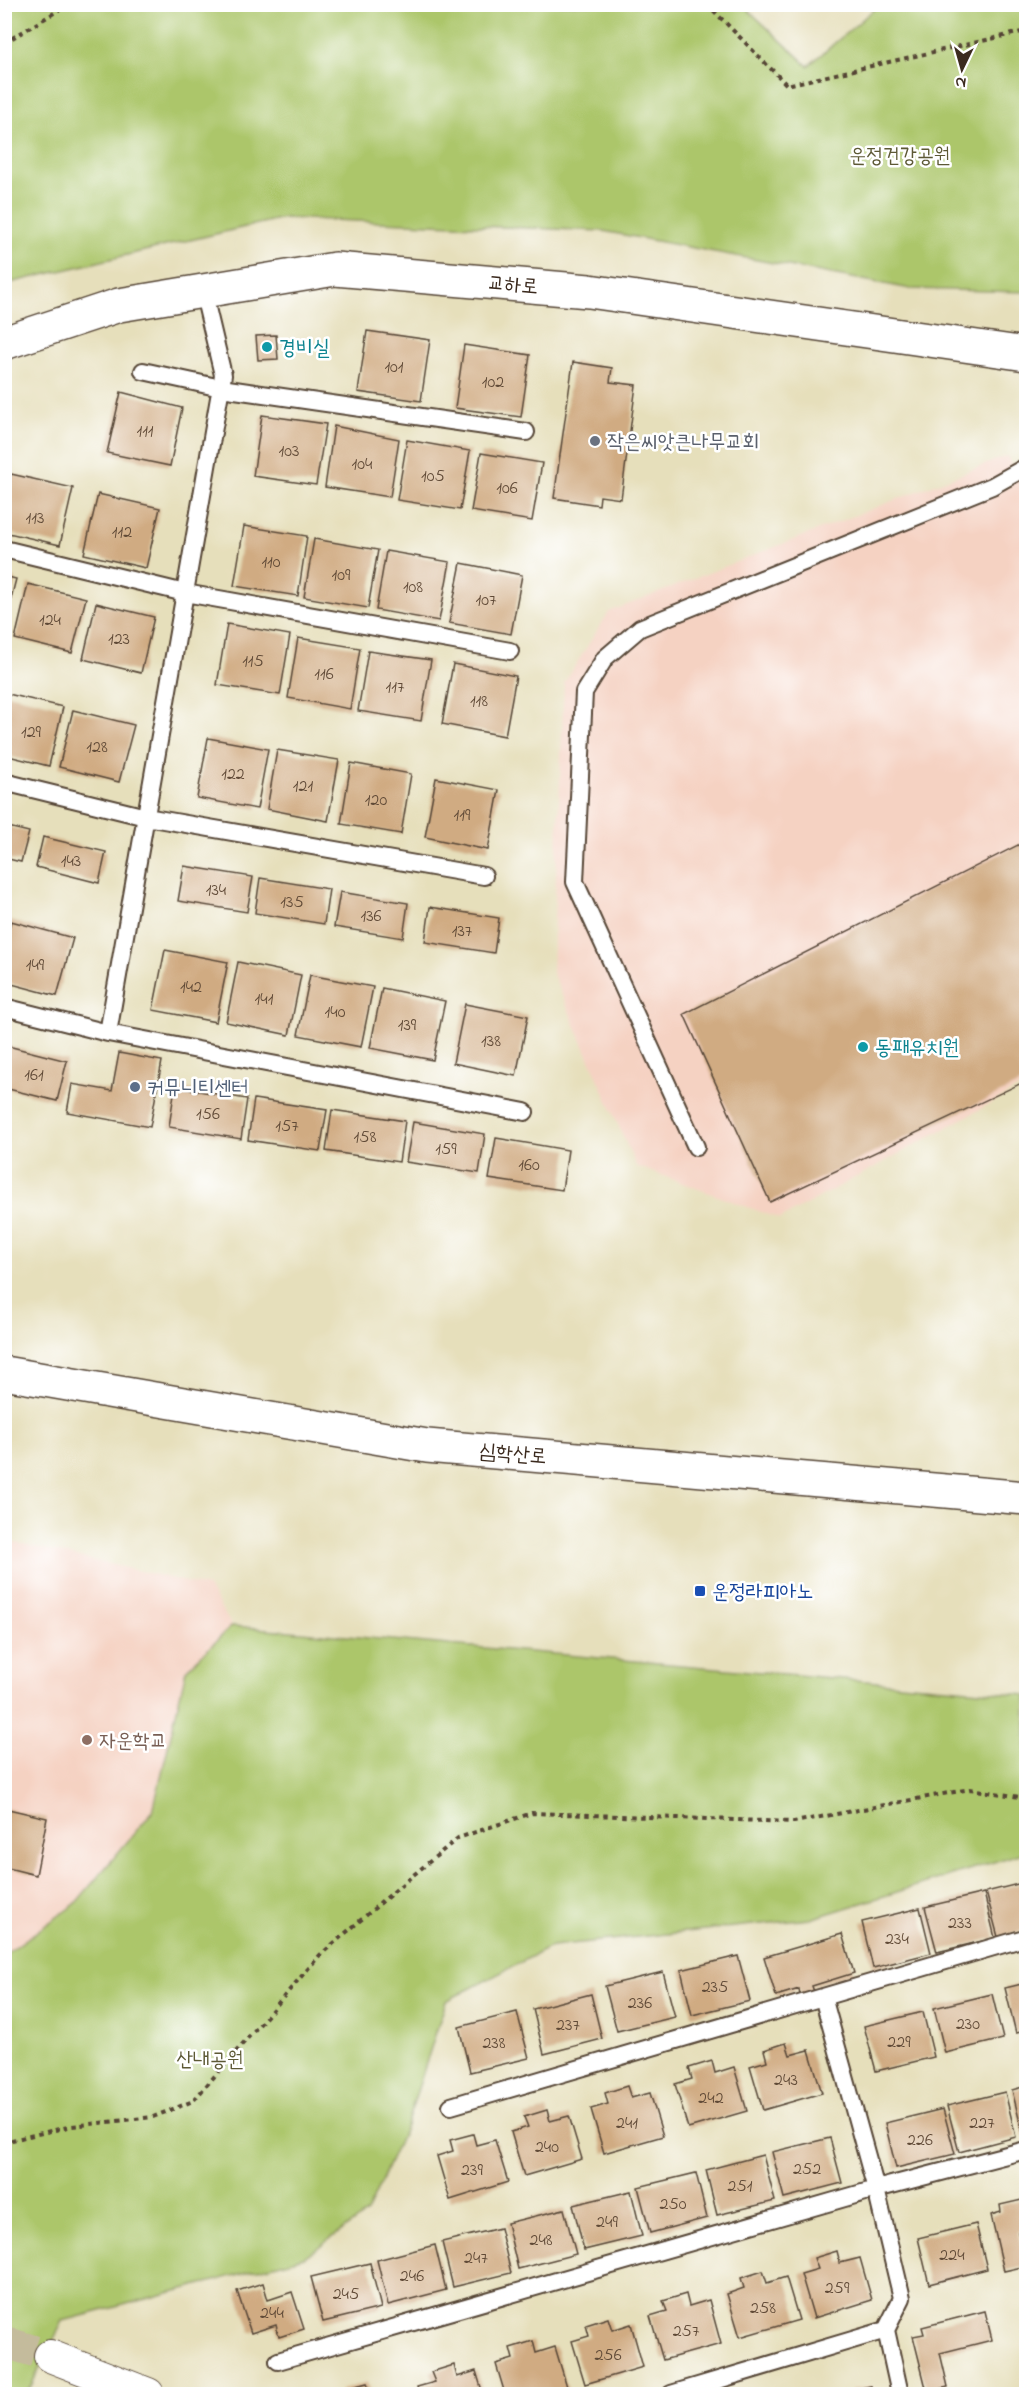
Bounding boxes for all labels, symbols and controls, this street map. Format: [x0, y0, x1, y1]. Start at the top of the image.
north arrow [932, 39, 992, 99]
text: N [954, 70, 967, 94]
park label: 운정건강공원 [849, 142, 951, 172]
street label: 교하로 [486, 269, 539, 303]
place label: 경비실 [279, 334, 330, 364]
marker: 경비실 [260, 340, 274, 354]
house number: 101 [384, 355, 404, 381]
house number: 102 [482, 370, 504, 396]
house number: 111 [136, 419, 154, 445]
place label: 작은씨앗큰나무교회 [607, 428, 759, 458]
marker: 작은씨앗큰나무교회 [588, 434, 602, 448]
house number: 103 [279, 439, 299, 465]
house number: 104 [352, 452, 373, 478]
house number: 105 [421, 464, 445, 490]
house number: 106 [496, 476, 518, 502]
house number: 113 [26, 506, 44, 532]
house number: 112 [112, 520, 132, 546]
house number: 110 [261, 550, 281, 576]
house number: 109 [332, 563, 351, 589]
house number: 108 [403, 575, 423, 601]
house number: 107 [476, 588, 497, 614]
house number: 124 [39, 608, 62, 634]
house number: 123 [108, 627, 130, 653]
house number: 115 [242, 649, 264, 675]
house number: 116 [314, 662, 334, 688]
house number: 117 [386, 675, 405, 701]
house number: 118 [470, 689, 488, 715]
house number: 129 [21, 720, 42, 746]
house number: 128 [86, 735, 108, 761]
house number: 122 [221, 762, 245, 788]
house number: 121 [293, 774, 313, 800]
house number: 120 [365, 788, 387, 814]
house number: 119 [454, 803, 471, 829]
house number: 143 [61, 849, 81, 875]
house number: 134 [206, 878, 227, 904]
house number: 135 [280, 890, 304, 916]
house number: 136 [360, 904, 382, 930]
house number: 137 [452, 919, 473, 945]
house number: 149 [26, 953, 45, 979]
house number: 142 [180, 975, 202, 1001]
house number: 141 [255, 987, 274, 1013]
house number: 140 [325, 1000, 346, 1026]
house number: 139 [398, 1013, 417, 1039]
house number: 138 [481, 1029, 501, 1055]
place label: 동패유치원 [875, 1034, 960, 1064]
marker: 동패유치원 [856, 1040, 870, 1054]
house number: 161 [24, 1063, 44, 1089]
place label: 커뮤니티센터 [147, 1074, 248, 1104]
marker: 커뮤니티센터 [128, 1080, 142, 1094]
house number: 156 [196, 1102, 220, 1128]
house number: 157 [275, 1114, 299, 1140]
house number: 158 [354, 1125, 377, 1151]
house number: 159 [435, 1137, 457, 1163]
house number: 160 [518, 1153, 540, 1179]
street label: 심학산로 [478, 1437, 548, 1473]
place label: 운정라피아노 [712, 1578, 813, 1608]
marker: 운정라피아노 [693, 1584, 707, 1598]
place label: 자운학교 [99, 1727, 167, 1757]
marker: 자운학교 [80, 1733, 94, 1747]
house number: 233 [948, 1911, 972, 1937]
house number: 234 [885, 1927, 909, 1953]
house number: 235 [702, 1975, 728, 2001]
house number: 236 [628, 1991, 652, 2017]
house number: 230 [956, 2012, 980, 2038]
house number: 237 [556, 2013, 580, 2039]
house number: 229 [887, 2030, 911, 2056]
house number: 238 [482, 2031, 506, 2057]
park label: 산내공원 [176, 2046, 244, 2076]
house number: 243 [774, 2068, 798, 2094]
house number: 242 [698, 2086, 724, 2112]
house number: 241 [616, 2111, 638, 2137]
house number: 227 [969, 2111, 995, 2137]
house number: 226 [907, 2128, 933, 2154]
house number: 240 [535, 2135, 559, 2161]
house number: 252 [793, 2157, 821, 2183]
house number: 239 [461, 2158, 483, 2184]
house number: 251 [728, 2174, 753, 2200]
house number: 250 [659, 2192, 687, 2218]
house number: 249 [596, 2210, 618, 2236]
house number: 248 [529, 2228, 553, 2254]
house number: 224 [939, 2243, 965, 2269]
house number: 247 [464, 2246, 488, 2272]
house number: 246 [400, 2264, 424, 2290]
house number: 259 [825, 2276, 850, 2302]
house number: 245 [333, 2282, 359, 2308]
house number: 258 [750, 2296, 776, 2322]
house number: 244 [260, 2301, 284, 2327]
house number: 257 [673, 2319, 700, 2345]
house number: 256 [594, 2343, 622, 2369]

